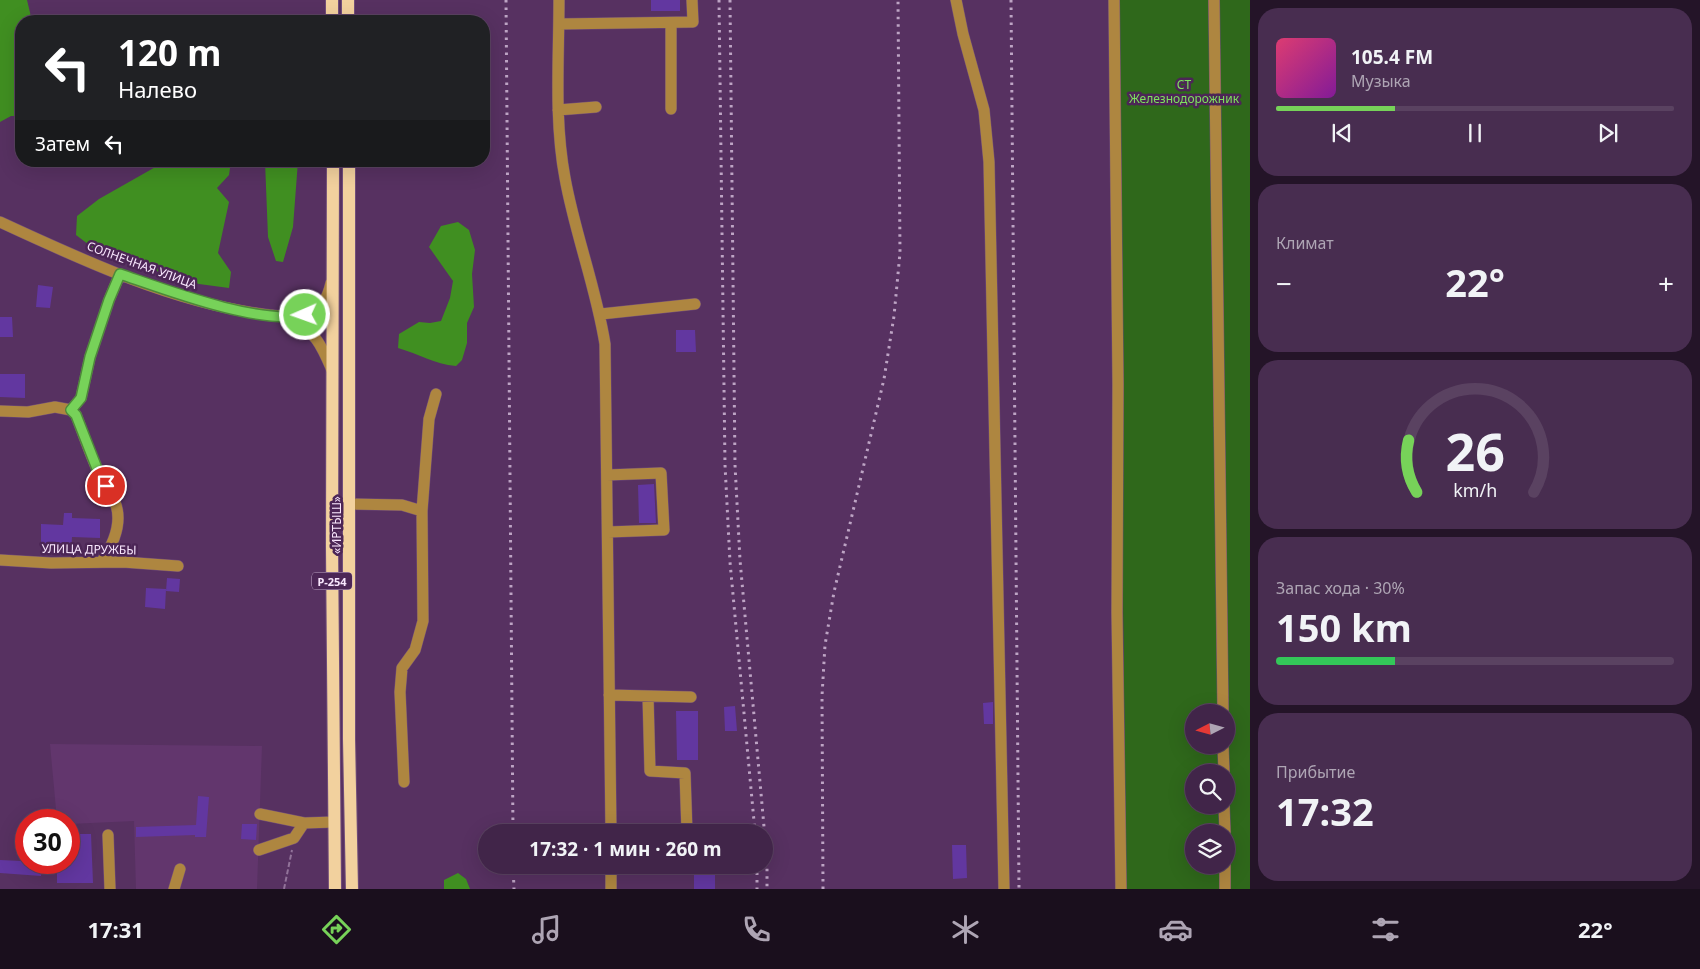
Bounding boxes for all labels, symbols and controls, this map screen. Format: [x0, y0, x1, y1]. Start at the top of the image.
text: 120 m [118, 29, 221, 76]
icon: left [35, 35, 100, 100]
text: 105.4 FM [1351, 44, 1433, 70]
text: Музыка [1351, 70, 1411, 92]
text: Налево [118, 74, 197, 104]
park label: СТ Железнодорожник [1129, 76, 1240, 107]
icon: previous [1328, 119, 1356, 147]
icon: pause [1461, 119, 1489, 147]
icon: next [1594, 119, 1622, 147]
icon: left [100, 130, 128, 158]
text: Затем [35, 131, 90, 157]
text: Климат [1276, 232, 1334, 254]
street label: СОЛНЕЧНАЯ УЛИЦА [85, 237, 200, 293]
text: 22° [1445, 256, 1505, 308]
text: − [1276, 264, 1292, 302]
text: + [1658, 264, 1674, 302]
position arrow [278, 288, 330, 340]
text: 26 [1445, 415, 1505, 486]
pin [85, 465, 127, 507]
icon: arrive [92, 472, 120, 500]
text: km/h [1453, 478, 1497, 502]
street label: «ИРТЫШ» [328, 496, 345, 554]
street label: УЛИЦА ДРУЖБЫ [41, 540, 137, 558]
road number: Р-254 [312, 572, 352, 590]
text: Запас хода · 30% [1276, 577, 1405, 599]
text: 150 km [1276, 601, 1412, 653]
north arrow [1185, 704, 1235, 754]
map controls [1185, 704, 1235, 874]
text: Прибытие [1276, 761, 1355, 783]
button: search [1185, 764, 1235, 814]
text: 17:32 [1276, 785, 1374, 837]
speed limit sign: 30 [15, 809, 80, 874]
button: layers [1185, 824, 1235, 874]
text: 17:32 · 1 мин · 260 m [529, 836, 722, 862]
icon: directions [319, 912, 354, 947]
icon: music [529, 912, 564, 947]
icon: phone [739, 912, 774, 947]
icon: climate [948, 912, 983, 947]
icon: car [1158, 912, 1193, 947]
icon: filters [1368, 912, 1403, 947]
text: 17:31 [87, 914, 144, 944]
text: 22° [1578, 914, 1612, 944]

